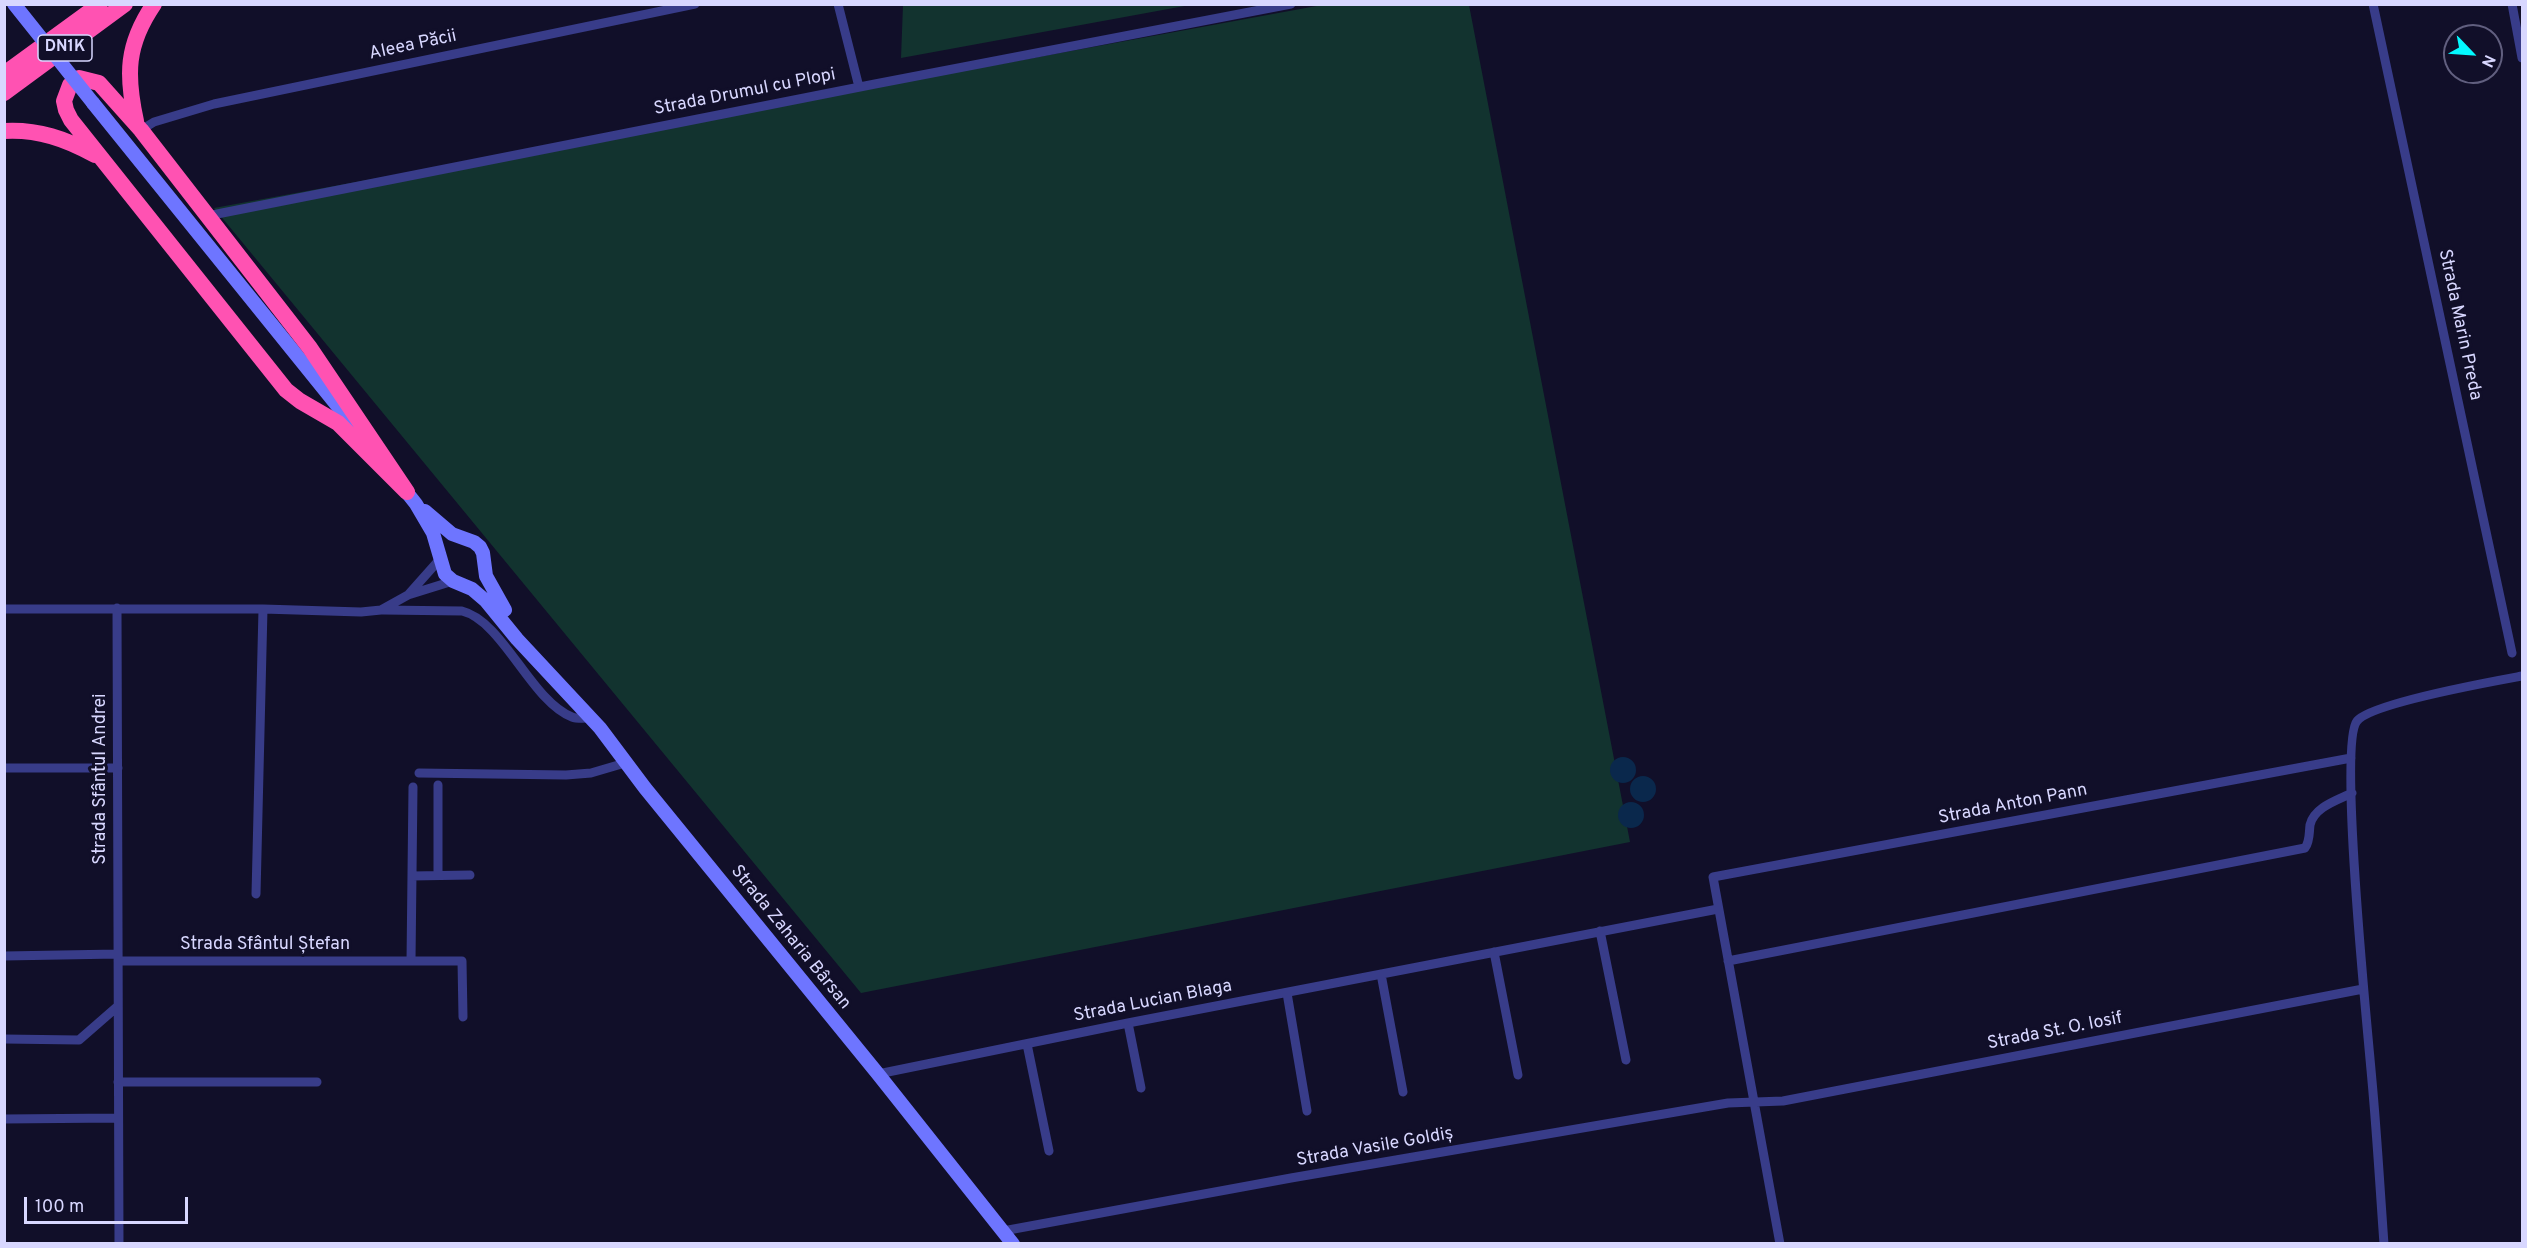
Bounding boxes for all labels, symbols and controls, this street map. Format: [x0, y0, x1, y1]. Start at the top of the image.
north arrow [2443, 24, 2503, 84]
street label: Aleea Păcii [367, 26, 459, 66]
road number: DN1K [38, 35, 92, 61]
text: N [2476, 51, 2499, 70]
street label: Strada Drumul cu Plopi [652, 65, 838, 121]
street label: Strada Marin Preda [2432, 248, 2486, 402]
street label: Strada Sfântul Andrei [90, 693, 112, 865]
street label: Strada Anton Pann [1937, 780, 2089, 830]
street label: Strada Zaharia Bârsan [725, 862, 855, 1014]
street label: Strada Sfântul Ștefan [180, 934, 350, 956]
street label: Strada Lucian Blaga [1072, 976, 1234, 1028]
street label: Strada St. O. Iosif [1986, 1008, 2124, 1056]
street label: Strada Vasile Goldiș [1295, 1124, 1455, 1172]
scale bar [27, 1185, 190, 1223]
text: 100 m [35, 1196, 84, 1219]

